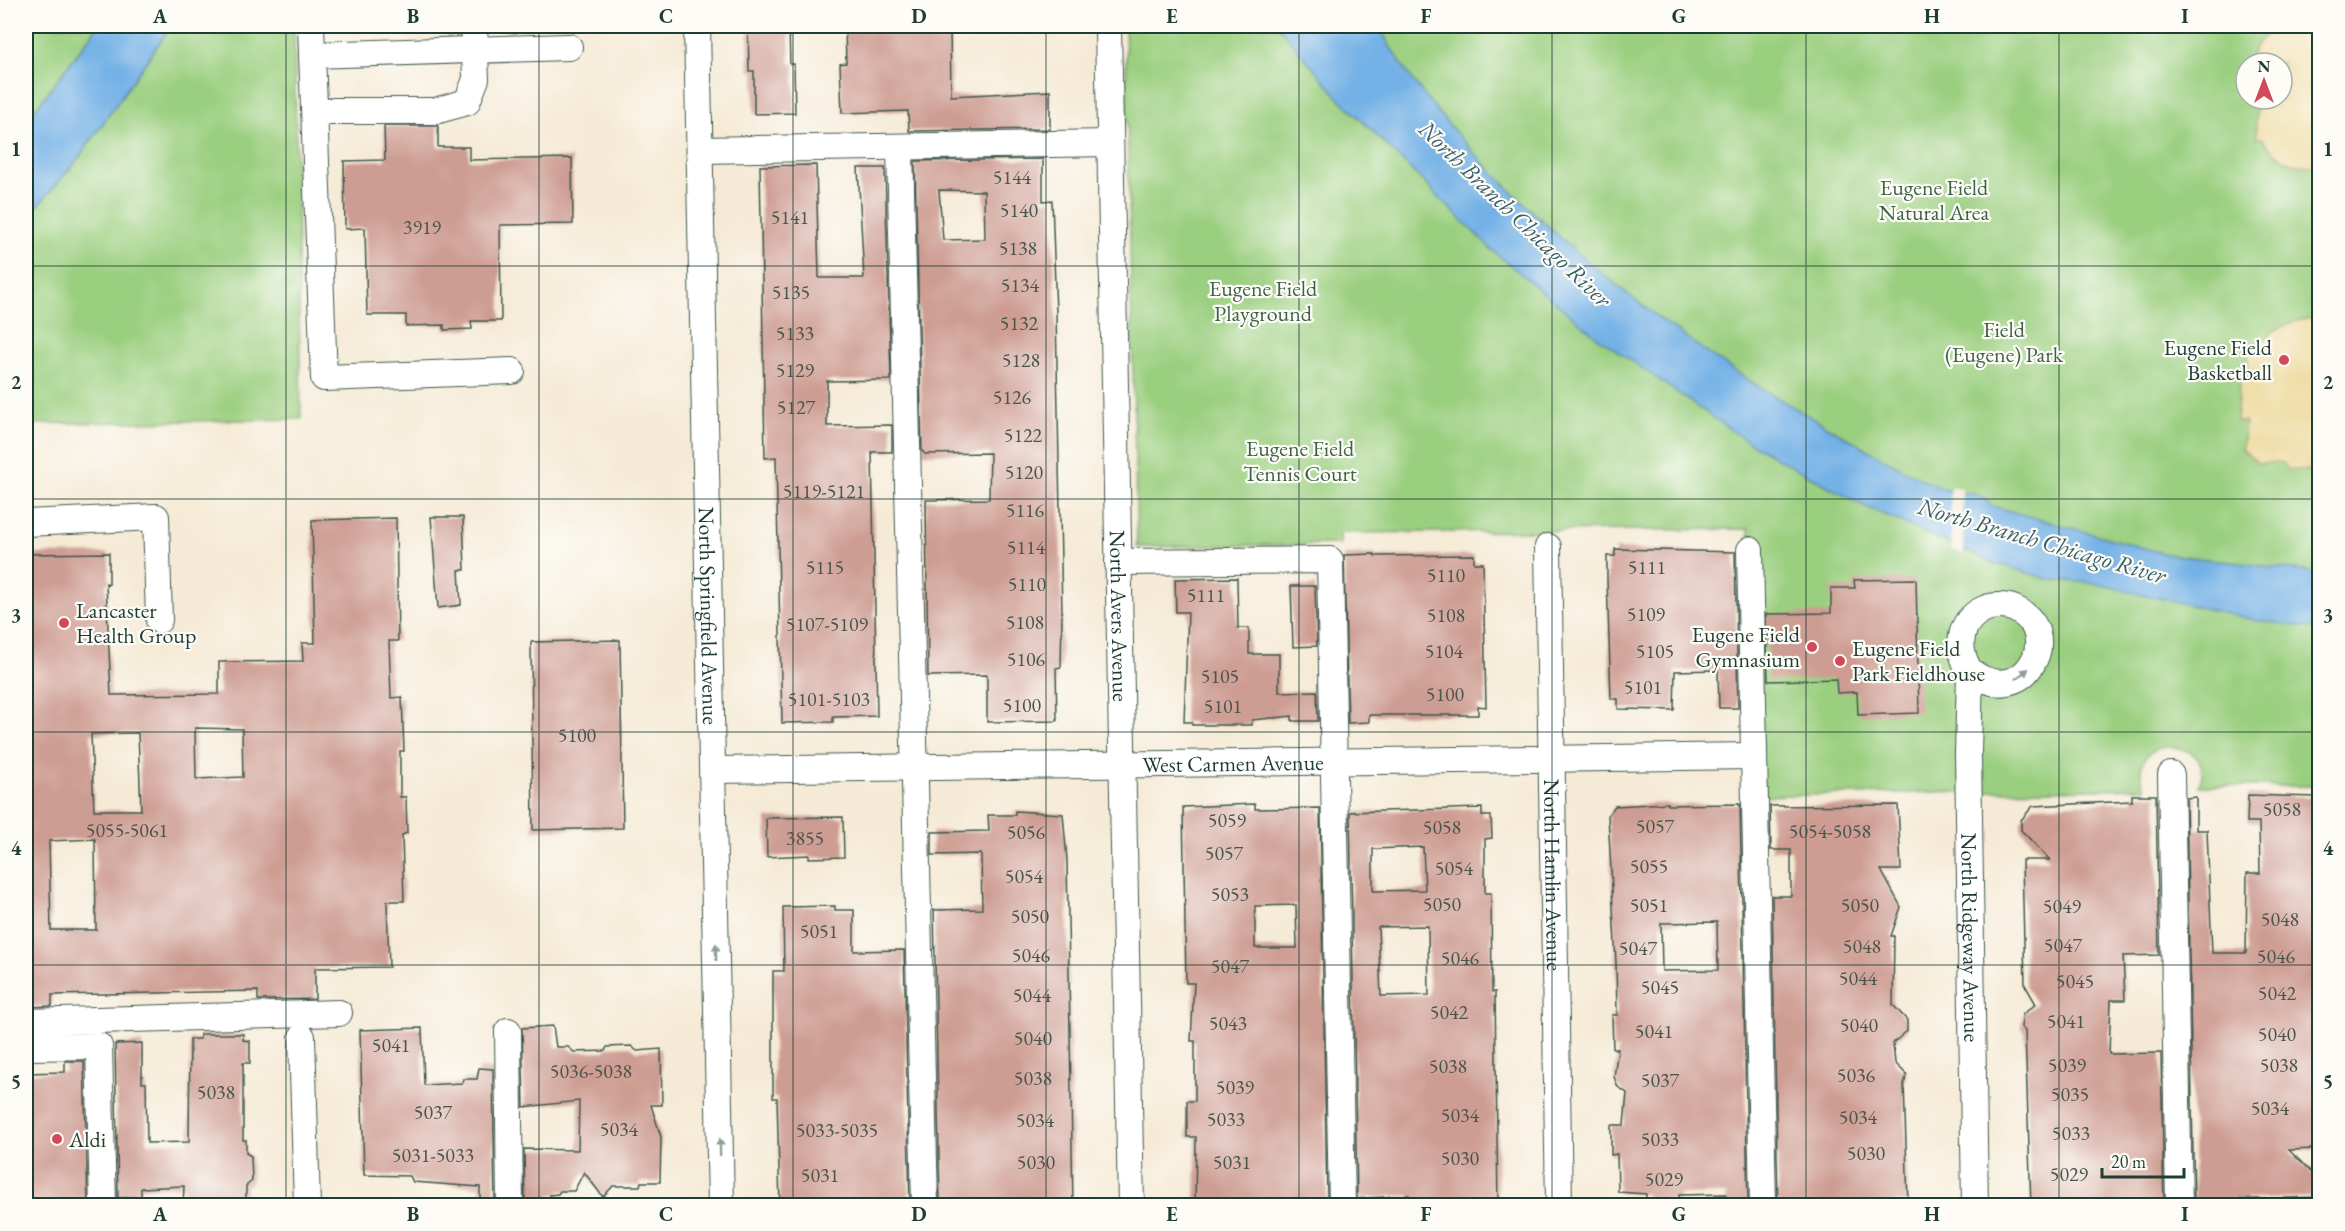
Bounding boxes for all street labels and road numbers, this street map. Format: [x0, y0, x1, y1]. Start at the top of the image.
street label: North Springfield Avenue [692, 507, 725, 726]
street label: North Avers Avenue [1103, 530, 1135, 702]
street label: West Carmen Avenue [1142, 748, 1324, 779]
street label: North Hamlin Avenue [1537, 779, 1569, 972]
street label: North Ridgeway Avenue [1954, 833, 1986, 1043]

